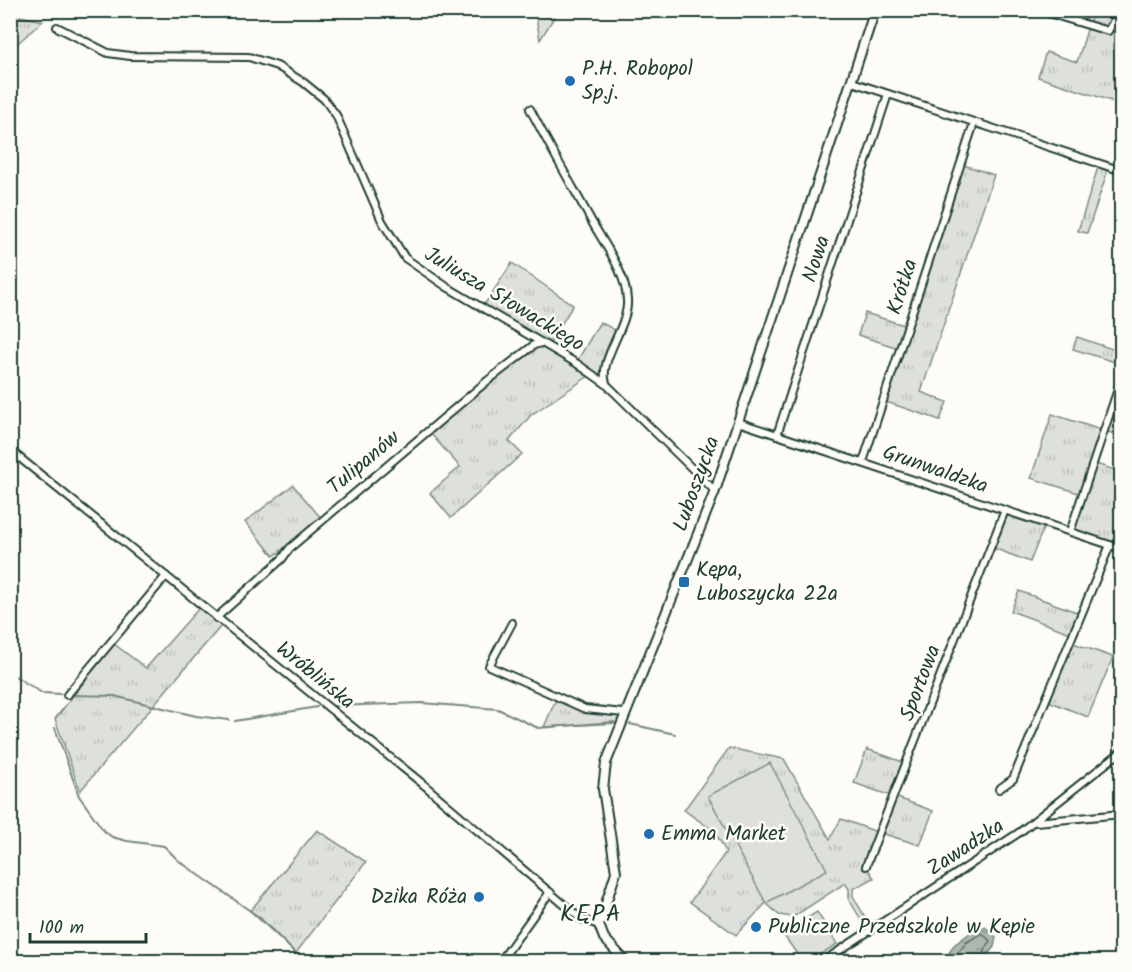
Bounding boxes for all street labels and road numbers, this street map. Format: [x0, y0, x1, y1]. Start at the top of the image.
street label: Nowa [794, 231, 840, 287]
street label: Juliusza Słowackiego [417, 239, 591, 361]
street label: Krótka [879, 255, 927, 319]
street label: Tulipanów [320, 422, 408, 503]
street label: Luboszycka [665, 432, 729, 536]
street label: Grunwaldzka [878, 437, 992, 503]
street label: Wróblińska [268, 634, 362, 718]
street label: Sportowa [891, 640, 951, 726]
street label: Zawadzka [921, 811, 1011, 885]

